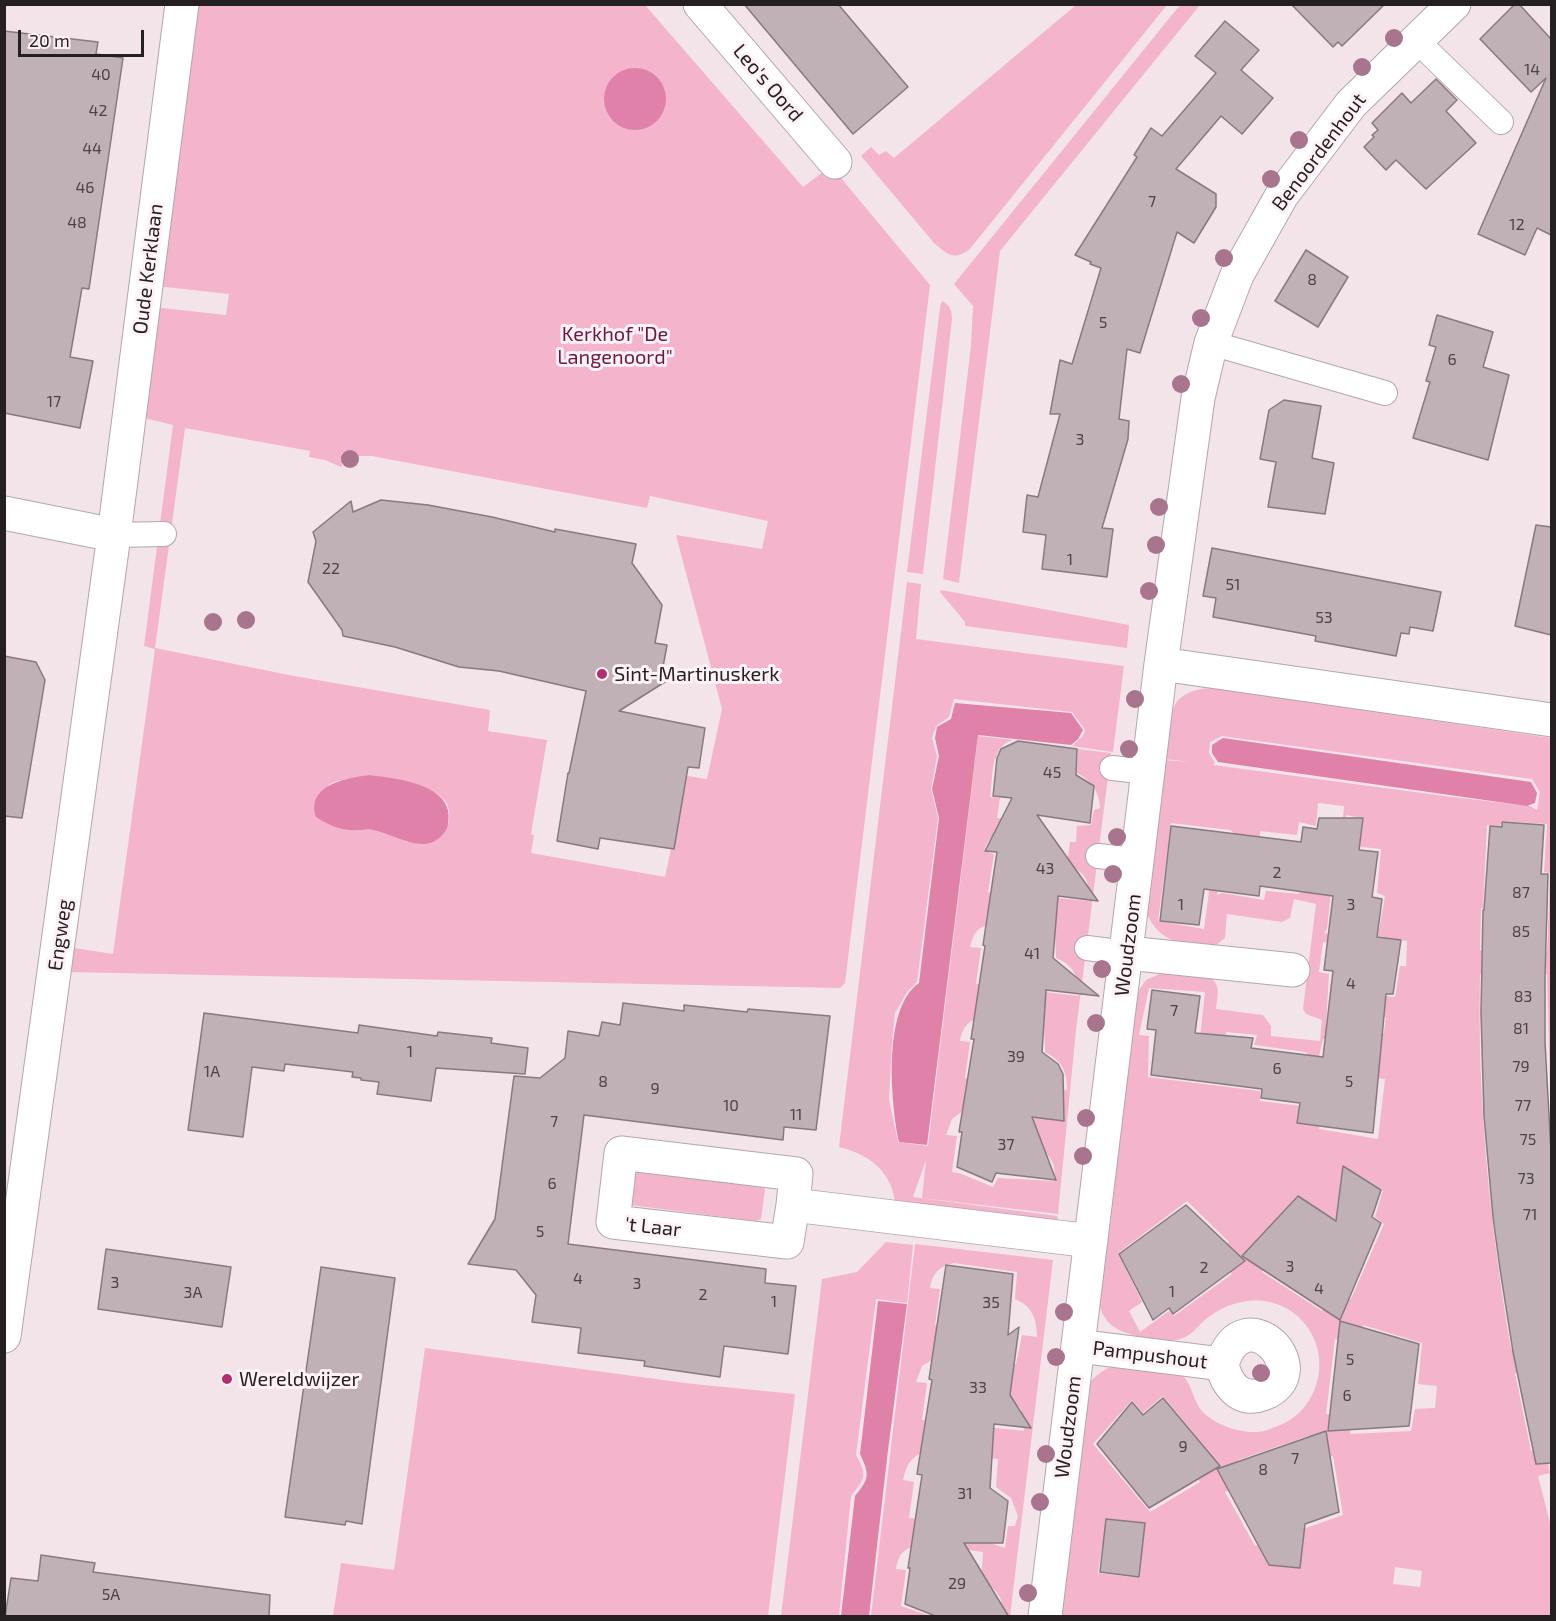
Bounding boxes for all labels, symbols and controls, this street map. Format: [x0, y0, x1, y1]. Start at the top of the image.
scale bar [21, 18, 147, 56]
text: 20 m [29, 29, 70, 51]
street label: Leo's Oord [728, 39, 808, 127]
house number: 14 [1524, 60, 1540, 80]
house number: 40 [91, 65, 111, 85]
street label: Benoordenhout [1267, 88, 1371, 216]
house number: 42 [89, 101, 107, 121]
house number: 44 [82, 139, 102, 159]
house number: 46 [76, 178, 94, 198]
house number: 7 [1148, 192, 1156, 212]
street label: Oude Kerklaan [128, 202, 168, 336]
house number: 48 [67, 213, 87, 233]
house number: 12 [1509, 215, 1525, 235]
house number: 8 [1307, 270, 1317, 290]
house number: 5 [1099, 313, 1107, 333]
park label: Kerkhof "De Langenoord" [557, 322, 673, 369]
house number: 6 [1447, 350, 1457, 370]
house number: 17 [47, 392, 61, 412]
house number: 3 [1076, 430, 1084, 450]
house number: 1 [1067, 550, 1073, 570]
house number: 22 [322, 559, 340, 579]
house number: 51 [1226, 575, 1240, 595]
house number: 53 [1315, 608, 1333, 628]
place label: Sint-Martinuskerk [614, 662, 779, 686]
marker: Sint-Martinuskerk [595, 667, 609, 681]
house number: 45 [1043, 763, 1061, 783]
house number: 43 [1036, 859, 1054, 879]
house number: 2 [1273, 863, 1281, 883]
house number: 87 [1512, 883, 1530, 903]
street label: Woudzoom [1110, 892, 1146, 998]
house number: 1 [1178, 895, 1184, 915]
house number: 3 [1347, 895, 1355, 915]
street label: Engweg [43, 898, 77, 972]
house number: 85 [1512, 922, 1530, 942]
house number: 41 [1024, 944, 1040, 964]
house number: 4 [1346, 974, 1356, 994]
house number: 83 [1514, 987, 1532, 1007]
house number: 7 [1170, 1001, 1178, 1021]
house number: 81 [1513, 1019, 1529, 1039]
house number: 1 [407, 1042, 413, 1062]
house number: 39 [1007, 1047, 1025, 1067]
house number: 79 [1512, 1057, 1530, 1077]
house number: 6 [1272, 1059, 1282, 1079]
house number: 1A [204, 1062, 220, 1082]
house number: 8 [598, 1072, 608, 1092]
house number: 5 [1345, 1072, 1353, 1092]
house number: 9 [650, 1079, 660, 1099]
house number: 10 [723, 1096, 739, 1116]
house number: 77 [1515, 1096, 1531, 1116]
house number: 11 [790, 1105, 802, 1125]
house number: 7 [550, 1112, 558, 1132]
house number: 75 [1520, 1130, 1536, 1150]
house number: 37 [997, 1135, 1015, 1155]
house number: 73 [1517, 1169, 1535, 1189]
house number: 6 [547, 1174, 557, 1194]
house number: 71 [1523, 1205, 1537, 1225]
street label: 't Laar [624, 1212, 682, 1242]
house number: 5 [536, 1222, 544, 1242]
house number: 3 [1286, 1257, 1294, 1277]
house number: 2 [1200, 1258, 1208, 1278]
house number: 4 [573, 1269, 583, 1289]
house number: 3 [111, 1273, 119, 1293]
house number: 3 [633, 1274, 641, 1294]
house number: 4 [1314, 1279, 1324, 1299]
house number: 1 [1169, 1282, 1175, 1302]
house number: 3A [184, 1283, 202, 1303]
house number: 2 [699, 1285, 707, 1305]
house number: 1 [771, 1292, 777, 1312]
house number: 35 [982, 1293, 1000, 1313]
street label: Pampushout [1091, 1336, 1209, 1374]
house number: 5 [1346, 1350, 1354, 1370]
place label: Wereldwijzer [239, 1367, 360, 1391]
marker: Wereldwijzer [220, 1372, 234, 1386]
street label: Woudzoom [1050, 1374, 1086, 1480]
house number: 33 [969, 1378, 987, 1398]
house number: 6 [1342, 1386, 1352, 1406]
house number: 9 [1178, 1437, 1188, 1457]
house number: 7 [1291, 1449, 1299, 1469]
house number: 8 [1258, 1460, 1268, 1480]
house number: 31 [957, 1484, 973, 1504]
house number: 29 [948, 1574, 966, 1594]
house number: 5A [102, 1585, 120, 1605]

